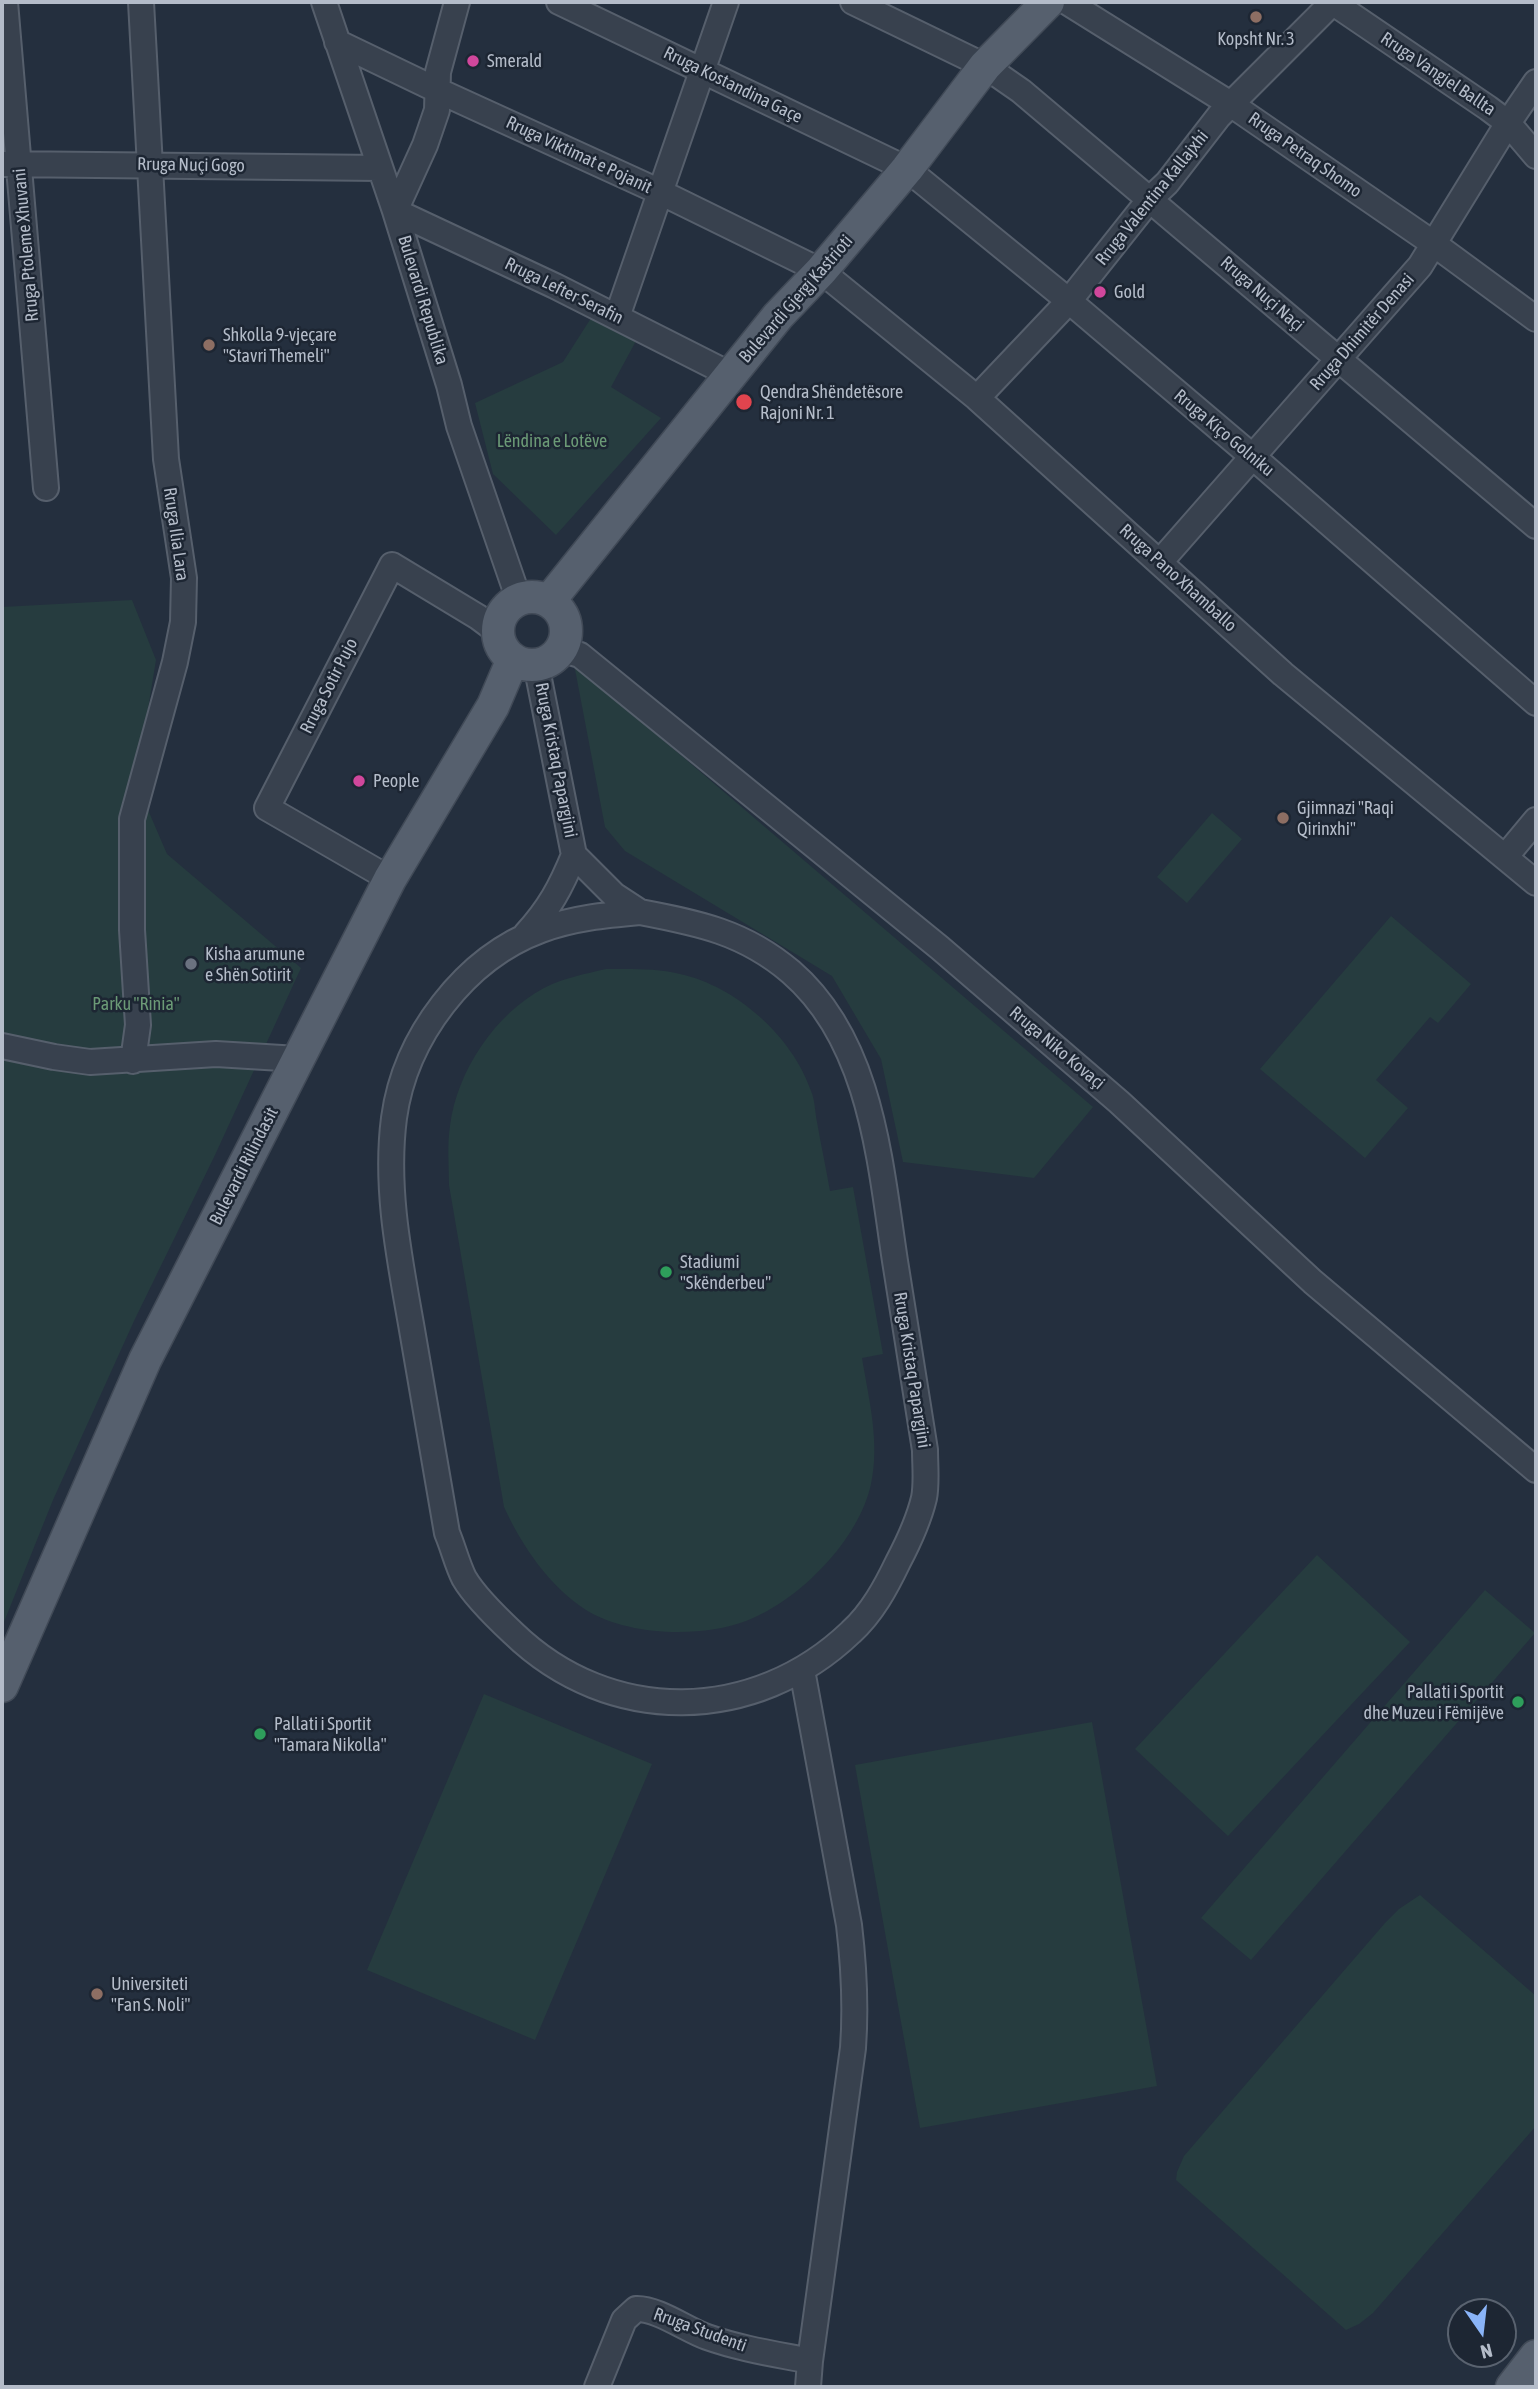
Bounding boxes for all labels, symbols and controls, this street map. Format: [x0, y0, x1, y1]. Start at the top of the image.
marker: Kopsht Nr. 3 [1248, 9, 1264, 25]
place label: Kopsht Nr. 3 [1217, 28, 1295, 50]
street label: Rruga Vangjel Ballta [1376, 28, 1500, 120]
street label: Rruga Kostandina Gaçe [660, 42, 806, 128]
place label: Smerald [487, 50, 542, 72]
marker: Smerald [465, 53, 481, 69]
street label: Rruga Petraq Shomo [1244, 108, 1366, 202]
street label: Rruga Viktimat e Pojanit [503, 112, 655, 198]
street label: Rruga Valentina Kallajxhi [1091, 126, 1213, 270]
street label: Rruga Nuçi Gogo [137, 153, 245, 177]
street label: Rruga Ptoleme Xhuvani [9, 167, 43, 323]
street label: Bulevardi Gjergj Kastrioti [735, 231, 857, 367]
street label: Bulevardi Republika [393, 233, 453, 367]
street label: Rruga Nuçi Naçi [1216, 252, 1308, 336]
street label: Rruga Lefter Serafin [501, 253, 627, 329]
street label: Rruga Dhimitër Denasi [1305, 269, 1419, 395]
place label: Gold [1114, 281, 1145, 303]
marker: Gold [1092, 284, 1108, 300]
place label: Shkolla 9-vjeçare "Stavri Themeli" [223, 324, 337, 366]
marker: Shkolla 9-vjeçare "Stavri Themeli" [201, 337, 217, 353]
place label: Qendra Shëndetësore Rajoni Nr. 1 [760, 381, 903, 424]
street label: Rruga Kiço Golniku [1170, 385, 1278, 481]
marker: Qendra Shëndetësore Rajoni Nr. 1 [734, 392, 754, 412]
park label: Lëndina e Lotëve [497, 430, 607, 452]
street label: Rruga Ilia Lara [159, 486, 193, 582]
street label: Rruga Pano Xhamballo [1115, 520, 1241, 636]
street label: Rruga Sotir Pujo [296, 635, 362, 737]
street label: Rruga Kristaq Papargjini [530, 680, 582, 840]
place label: People [373, 770, 419, 792]
marker: People [351, 773, 367, 789]
place label: Gjimnazi "Raqi Qirinxhi" [1297, 797, 1394, 840]
marker: Gjimnazi "Raqi Qirinxhi" [1275, 810, 1291, 826]
place label: Kisha arumune e Shën Sotirit [205, 943, 305, 986]
marker: Kisha arumune e Shën Sotirit [183, 956, 199, 972]
park label: Parku "Rinia" [92, 993, 180, 1015]
street label: Rruga Niko Kovaçi [1005, 1002, 1109, 1094]
street label: Bulevardi Rilindasit [205, 1104, 283, 1228]
place label: Stadiumi "Skënderbeu" [680, 1251, 771, 1294]
marker: Stadiumi "Skënderbeu" [658, 1264, 674, 1280]
street label: Rruga Kristaq Papargjini [889, 1290, 935, 1450]
place label: Pallati i Sportit dhe Muzeu i Fëmijëve [1363, 1681, 1504, 1724]
marker: Pallati i Sportit dhe Muzeu i Fëmijëve [1510, 1694, 1526, 1710]
place label: Pallati i Sportit "Tamara Nikolla" [274, 1713, 387, 1756]
marker: Pallati i Sportit "Tamara Nikolla" [252, 1726, 268, 1742]
place label: Universiteti "Fan S. Noli" [111, 1973, 190, 2016]
marker: Universiteti "Fan S. Noli" [89, 1986, 105, 2002]
north arrow [1447, 2298, 1517, 2368]
street label: Rruga Studenti [651, 2303, 749, 2357]
text: N [1478, 2339, 1495, 2363]

